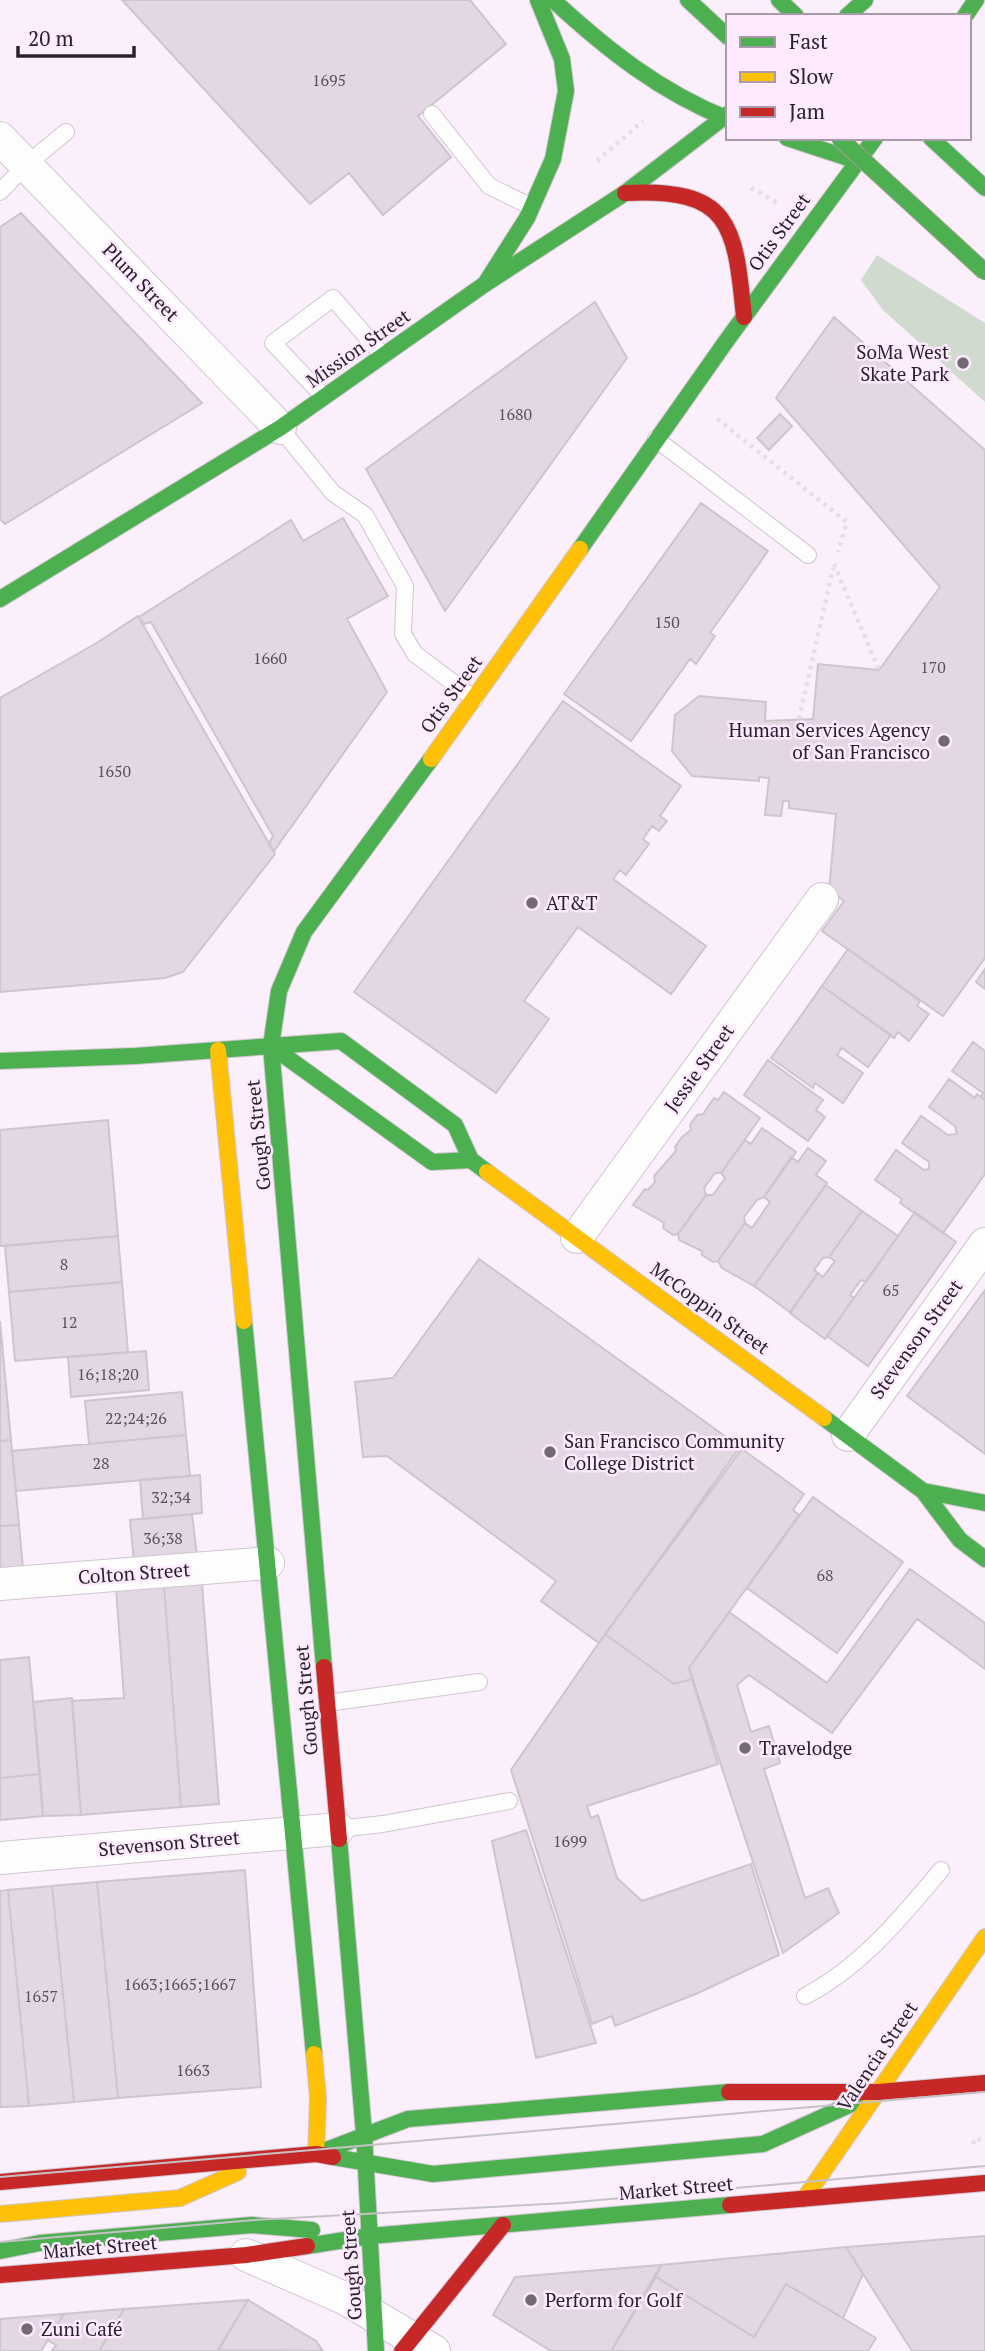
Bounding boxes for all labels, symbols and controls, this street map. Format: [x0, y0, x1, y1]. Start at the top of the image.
scale bar [18, 14, 133, 58]
legend [726, 14, 971, 140]
text: 20 m [28, 24, 74, 52]
text: Fast [789, 27, 828, 55]
text: Slow [789, 62, 834, 90]
house number: 1695 [312, 69, 346, 91]
text: Jam [789, 97, 825, 125]
street label: Otis Street [742, 188, 815, 276]
street label: Plum Street [98, 237, 185, 326]
street label: Mission Street [301, 303, 415, 393]
place label: SoMa West Skate Park [856, 339, 949, 386]
marker: SoMa West Skate Park [955, 355, 971, 371]
house number: 1680 [498, 403, 532, 425]
house number: 150 [654, 611, 680, 633]
house number: 1660 [253, 647, 287, 669]
street label: Otis Street [414, 650, 487, 738]
house number: 170 [920, 656, 946, 678]
place label: Human Services Agency of San Francisco [729, 717, 930, 764]
marker: Human Services Agency of San Francisco [936, 733, 952, 749]
house number: 1650 [97, 760, 131, 782]
place label: AT&T [546, 890, 598, 915]
marker: AT&T [524, 895, 540, 911]
street label: Jessie Street [658, 1019, 739, 1117]
street label: Gough Street [239, 1079, 276, 1192]
house number: 8 [60, 1253, 68, 1275]
street label: McCoppin Street [646, 1256, 775, 1359]
street label: Stevenson Street [864, 1274, 967, 1403]
house number: 65 [882, 1279, 900, 1301]
house number: 12 [60, 1311, 78, 1333]
house number: 16;18;20 [77, 1363, 139, 1385]
house number: 22;24;26 [105, 1407, 167, 1429]
place label: San Francisco Community College District [564, 1428, 785, 1475]
marker: San Francisco Community College District [542, 1444, 558, 1460]
house number: 28 [92, 1452, 110, 1474]
house number: 32;34 [151, 1486, 191, 1508]
house number: 36;38 [143, 1527, 183, 1549]
street label: Colton Street [77, 1556, 191, 1589]
house number: 68 [816, 1564, 834, 1586]
street label: Gough Street [288, 1644, 323, 1756]
place label: Travelodge [759, 1735, 852, 1760]
marker: Travelodge [737, 1740, 753, 1756]
street label: Stevenson Street [97, 1824, 241, 1861]
house number: 1699 [553, 1830, 587, 1852]
house number: 1663;1665;1667 [124, 1973, 236, 1995]
house number: 1657 [24, 1985, 58, 2007]
street label: Valencia Street [831, 1996, 922, 2115]
house number: 1663 [176, 2059, 210, 2081]
street label: Market Street [618, 2170, 734, 2205]
street label: Gough Street [334, 2209, 367, 2321]
street label: Market Street [42, 2229, 158, 2264]
place label: Perform for Golf [545, 2287, 683, 2312]
marker: Perform for Golf [523, 2292, 539, 2308]
place label: Zuni Café [41, 2316, 123, 2341]
marker: Zuni Café [19, 2321, 35, 2337]

